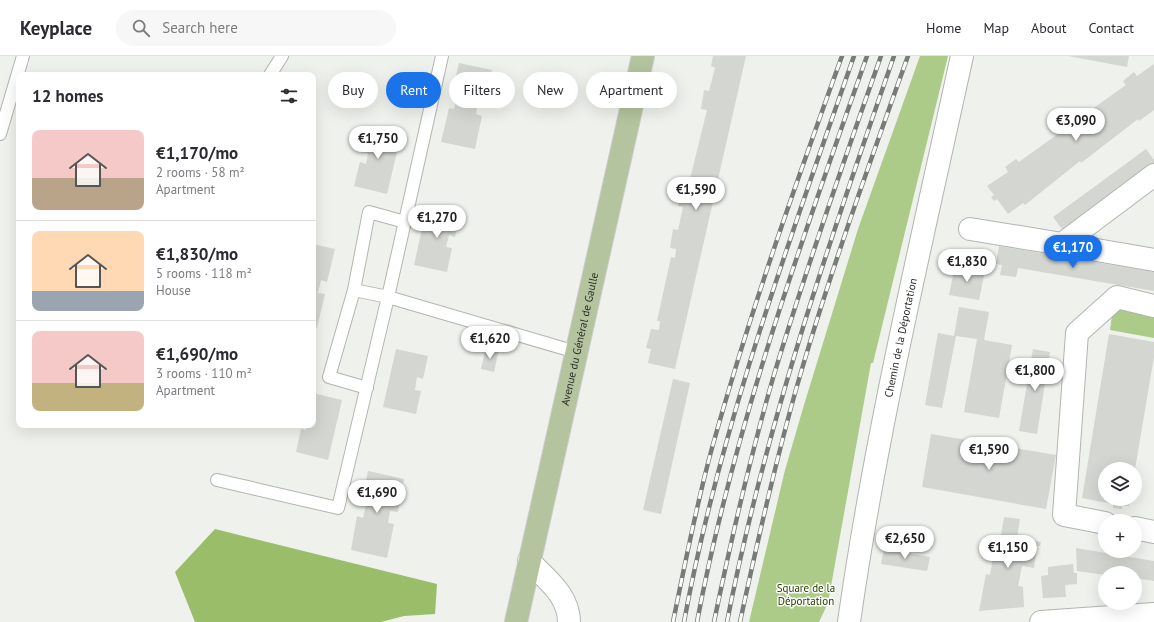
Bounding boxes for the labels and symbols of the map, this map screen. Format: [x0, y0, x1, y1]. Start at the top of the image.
pin: €3,090 [1043, 108, 1109, 142]
pin: €1,750 [345, 126, 411, 160]
pin: €1,590 [663, 177, 729, 211]
pin: €1,270 [404, 205, 470, 239]
pin: €1,170 [1040, 235, 1106, 269]
pin: €1,830 [934, 249, 1000, 283]
street label: Avenue du Général de Gaulle [558, 271, 601, 407]
street label: Chemin de la Déportation [881, 277, 920, 398]
pin: €1,620 [457, 326, 523, 360]
pin: €1,800 [1002, 358, 1068, 392]
pin: €1,590 [956, 437, 1022, 471]
pin: €1,690 [344, 480, 410, 514]
pin: €2,650 [872, 526, 938, 560]
pin: €1,150 [975, 535, 1041, 569]
park label: Square de la Déportation [777, 581, 835, 608]

